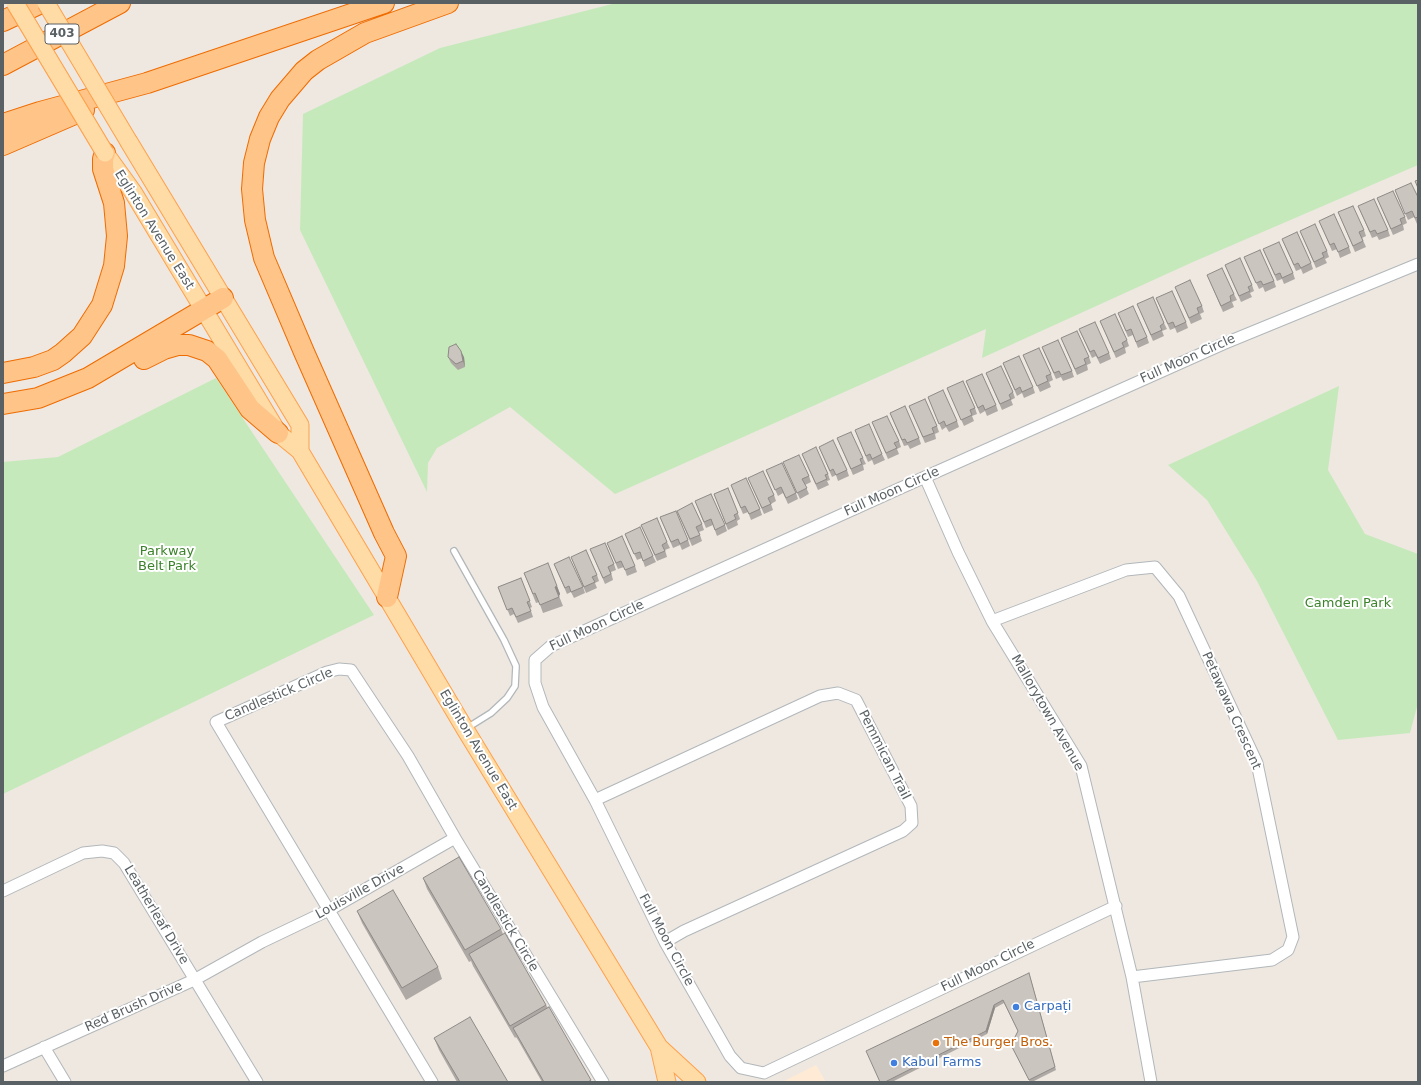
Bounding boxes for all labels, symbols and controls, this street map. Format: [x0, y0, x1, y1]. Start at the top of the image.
road number: 403 [45, 24, 79, 44]
street label: Eglinton Avenue East [111, 167, 197, 293]
street label: Full Moon Circle [1138, 331, 1238, 387]
street label: Full Moon Circle [842, 464, 942, 520]
park label: Parkway Belt Park [138, 544, 196, 575]
park label: Camden Park [1305, 596, 1391, 612]
street label: Full Moon Circle [547, 597, 647, 655]
street label: Petawawa Crescent [1198, 650, 1264, 772]
street label: Mallorytown Avenue [1007, 652, 1087, 774]
street label: Candlestick Circle [223, 665, 335, 725]
street label: Eglinton Avenue East [436, 687, 520, 813]
street label: Pemmican Trail [855, 708, 913, 802]
street label: Louisville Drive [313, 861, 407, 923]
street label: Leatherleaf Drive [120, 863, 192, 967]
street label: Candlestick Circle [468, 867, 542, 975]
street label: Full Moon Circle [635, 891, 697, 989]
street label: Full Moon Circle [939, 937, 1037, 995]
street label: Red Brush Drive [83, 978, 185, 1036]
place label: Carpați [1024, 999, 1071, 1015]
marker: Carpați [1011, 1002, 1021, 1012]
place label: The Burger Bros. [944, 1035, 1053, 1051]
marker: The Burger Bros. [931, 1038, 941, 1048]
place label: Kabul Farms [902, 1055, 981, 1071]
marker: Kabul Farms [889, 1058, 899, 1068]

